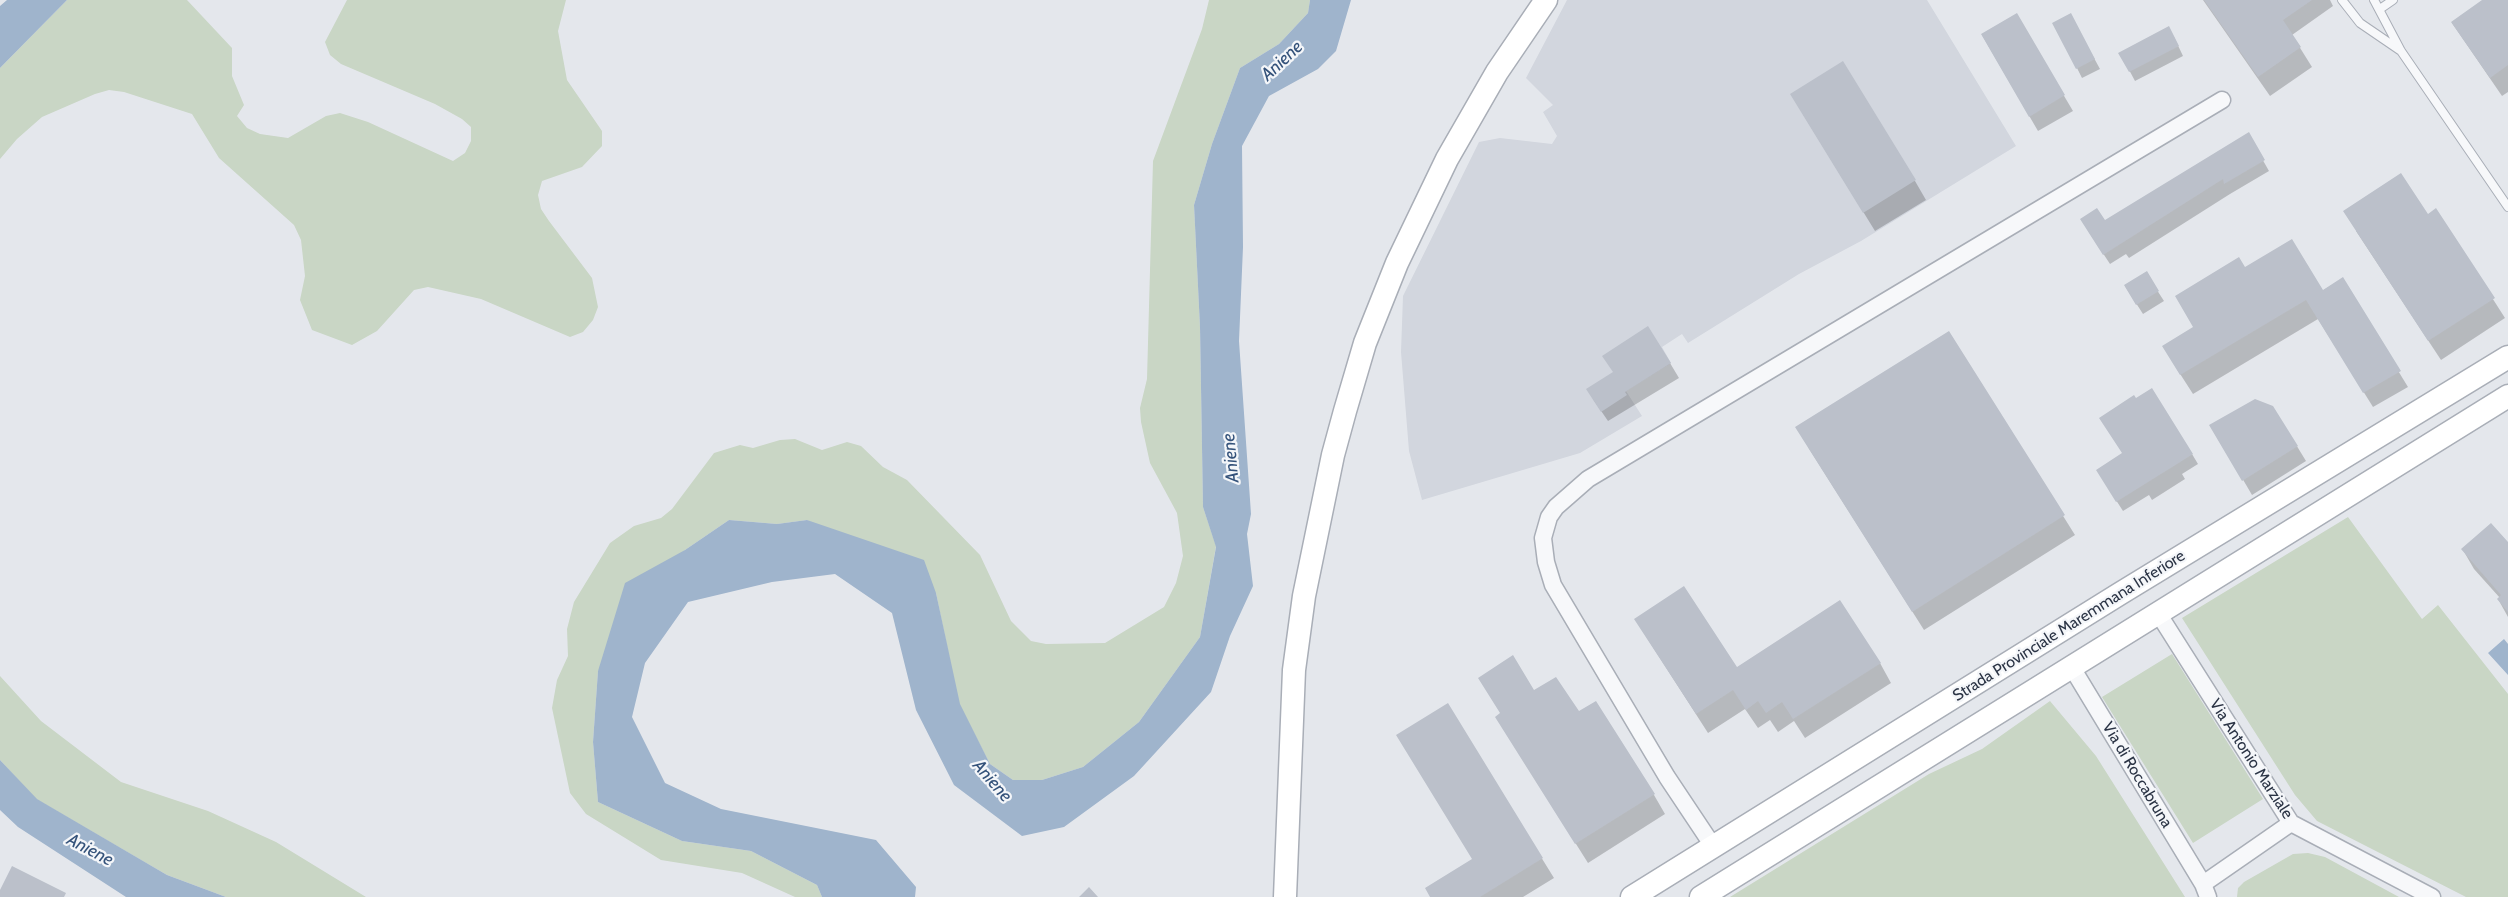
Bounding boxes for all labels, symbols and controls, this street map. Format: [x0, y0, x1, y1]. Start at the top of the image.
water label: Aniene [1257, 36, 1307, 86]
water label: Aniene [1218, 433, 1244, 483]
street label: Strada Provinciale Maremmana Inferiore [1949, 546, 2189, 706]
street label: Via Antonio Marziale [2205, 696, 2297, 822]
street label: Via di Roccabruna [2098, 719, 2176, 831]
water label: Aniene [968, 755, 1016, 807]
water label: Aniene [63, 829, 117, 871]

